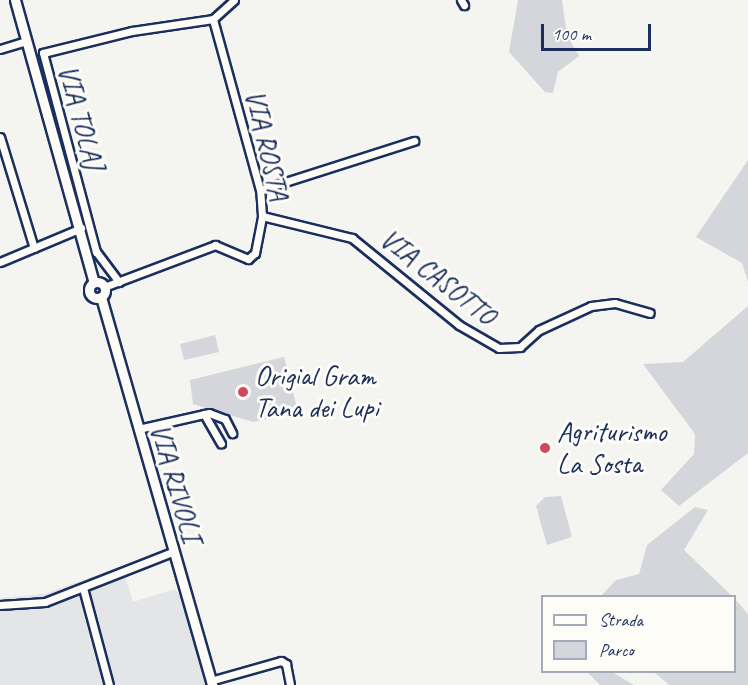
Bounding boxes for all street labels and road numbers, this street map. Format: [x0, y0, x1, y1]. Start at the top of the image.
street label: VIA TOLAJ [51, 60, 111, 174]
street label: VIA ROSTA [238, 86, 296, 204]
street label: VIA CASOTTO [373, 221, 503, 333]
street label: VIA RIVOLI [143, 420, 209, 546]

